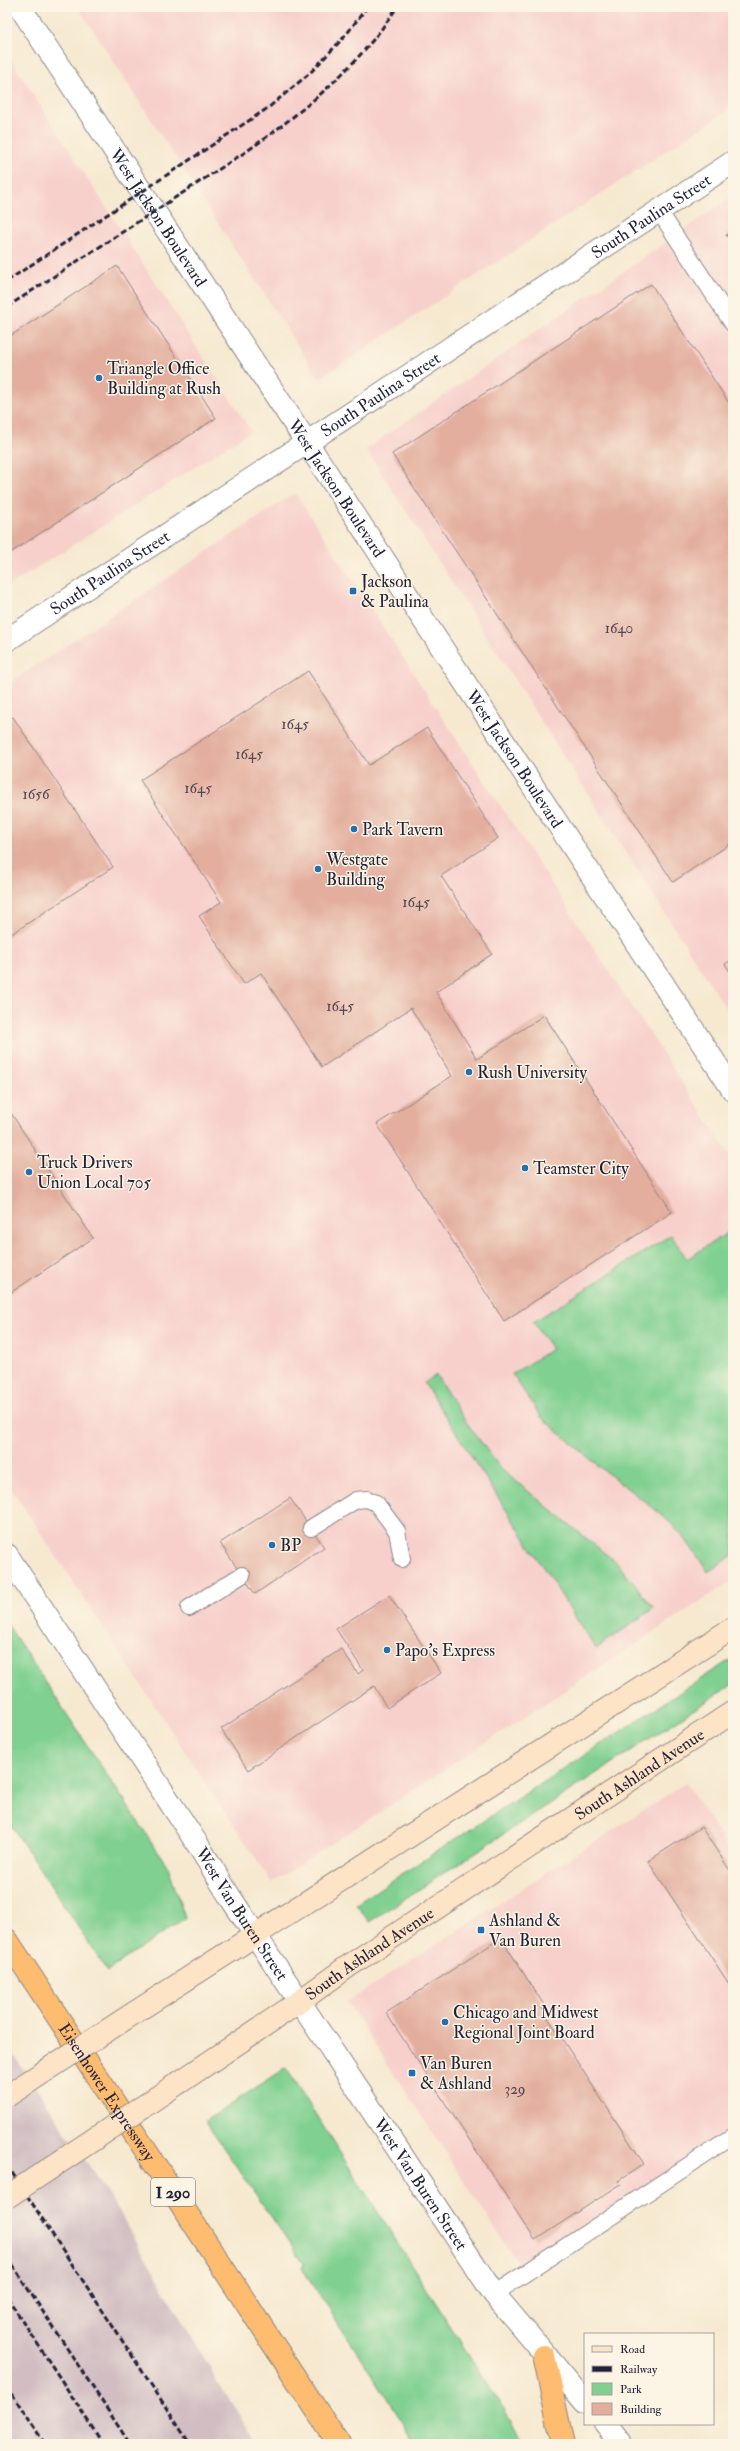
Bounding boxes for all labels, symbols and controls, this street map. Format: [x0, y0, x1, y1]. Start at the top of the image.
street label: West Jackson Boulevard [105, 144, 212, 291]
street label: South Paulina Street [587, 169, 715, 263]
street label: South Paulina Street [317, 347, 445, 442]
place label: Triangle Office Building at Rush [107, 358, 221, 399]
marker: Triangle Office Building at Rush [94, 373, 104, 383]
street label: West Jackson Boulevard [283, 415, 390, 562]
street label: South Paulina Street [46, 526, 174, 620]
place label: Jackson & Paulina [360, 571, 430, 612]
marker: Jackson & Paulina [348, 586, 358, 596]
house number: 1640 [605, 619, 633, 638]
street label: West Jackson Boulevard [461, 685, 568, 833]
house number: 1645 [281, 715, 309, 734]
house number: 1645 [235, 745, 263, 764]
house number: 1645 [184, 779, 212, 798]
house number: 1656 [23, 785, 51, 804]
place label: Park Tavern [362, 819, 444, 840]
marker: Park Tavern [349, 824, 359, 834]
place label: Westgate Building [325, 849, 388, 890]
marker: Westgate Building [313, 864, 323, 874]
house number: 1645 [402, 893, 430, 912]
house number: 1645 [326, 997, 354, 1016]
place label: Rush University [477, 1062, 587, 1084]
marker: Rush University [464, 1067, 474, 1077]
place label: Truck Drivers Union Local 705 [37, 1152, 151, 1193]
place label: Teamster City [533, 1158, 629, 1180]
marker: Teamster City [520, 1163, 530, 1173]
marker: Truck Drivers Union Local 705 [24, 1167, 34, 1177]
place label: BP [280, 1535, 301, 1556]
marker: BP [267, 1540, 277, 1550]
place label: Papo's Express [395, 1640, 495, 1662]
marker: Papo's Express [382, 1645, 392, 1655]
street label: South Ashland Avenue [571, 1724, 708, 1825]
street label: West Van Buren Street [190, 1843, 293, 1985]
street label: South Ashland Avenue [301, 1903, 438, 2005]
place label: Ashland & Van Buren [488, 1910, 561, 1951]
marker: Ashland & Van Buren [476, 1925, 486, 1935]
place label: Chicago and Midwest Regional Joint Board [453, 2002, 599, 2044]
marker: Chicago and Midwest Regional Joint Board [440, 2017, 450, 2027]
street label: Eisenhower Expressway [54, 2019, 160, 2166]
place label: Van Buren & Ashland [420, 2053, 492, 2094]
marker: Van Buren & Ashland [407, 2068, 417, 2078]
house number: 329 [504, 2080, 526, 2099]
street label: West Van Buren Street [368, 2113, 472, 2255]
road number: I 290 [151, 2178, 195, 2206]
legend [584, 2333, 714, 2425]
text: Road [620, 2342, 645, 2357]
text: Railway [620, 2362, 658, 2377]
text: Park [620, 2382, 642, 2397]
text: Building [620, 2402, 663, 2417]

